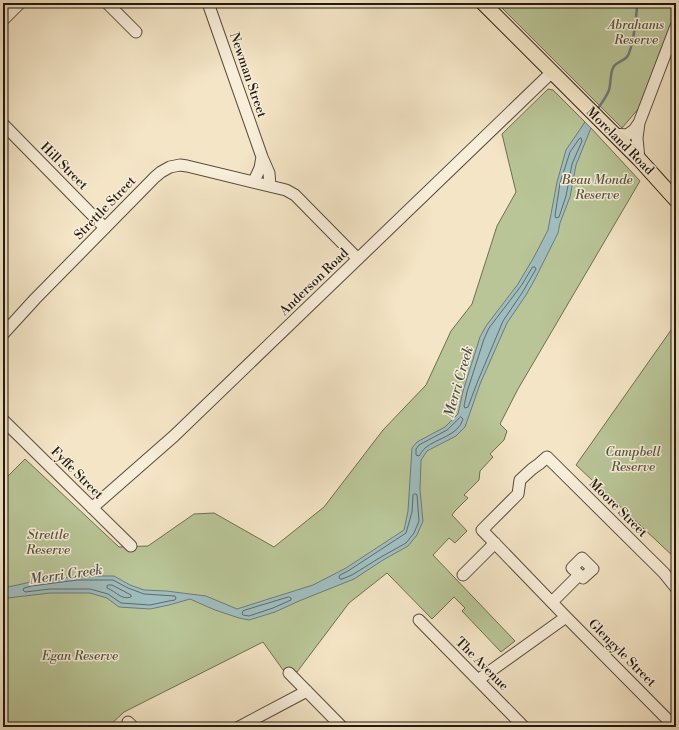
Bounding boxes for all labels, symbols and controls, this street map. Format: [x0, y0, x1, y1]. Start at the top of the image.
park label: Abrahams Reserve [606, 17, 664, 48]
street label: Newman Street [226, 30, 270, 120]
street label: Moreland Road [583, 104, 658, 179]
street label: Hill Street [37, 139, 91, 193]
park label: Beau Monde Reserve [561, 172, 632, 203]
street label: Strettle Street [71, 173, 139, 243]
street label: Anderson Road [275, 245, 352, 320]
water label: Merri Creek [440, 344, 478, 420]
street label: Fyffe Street [47, 443, 107, 503]
park label: Campbell Reserve [605, 444, 662, 475]
street label: Moore Street [585, 475, 651, 541]
park label: Strettle Reserve [25, 527, 70, 558]
water label: Merri Creek [28, 561, 104, 589]
street label: Glengyle Street [585, 616, 659, 690]
street label: The Avenue [452, 634, 512, 694]
park label: Egan Reserve [41, 648, 118, 664]

